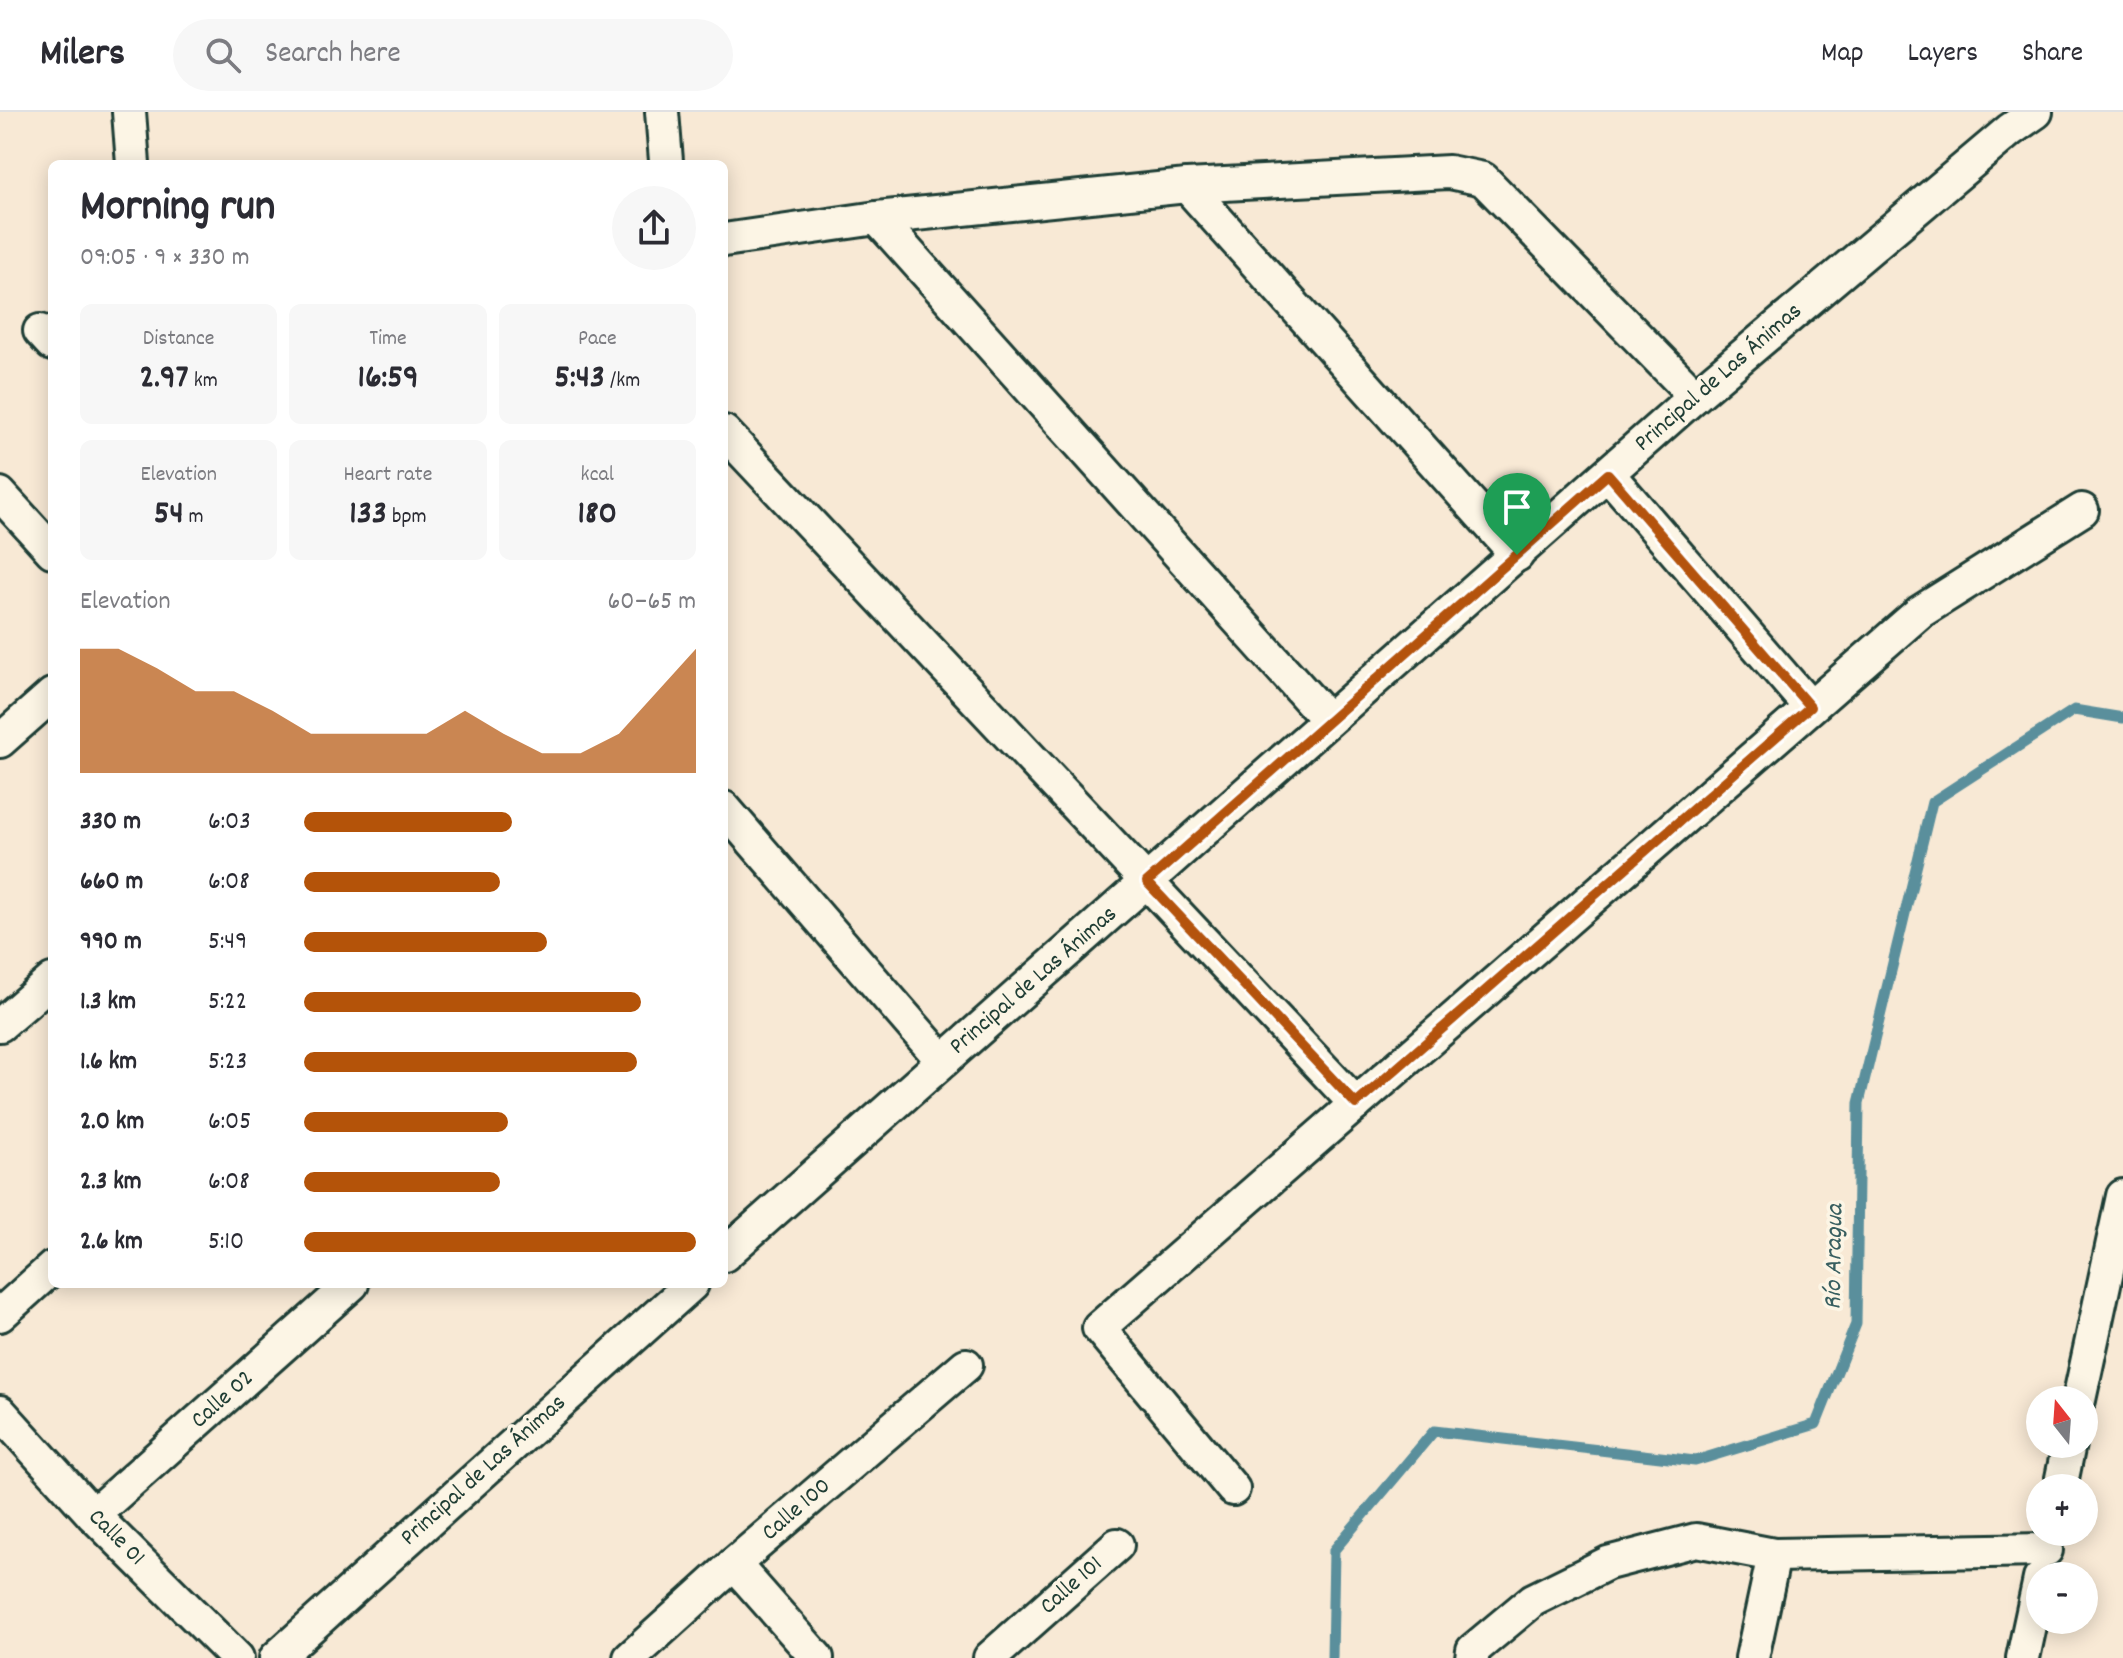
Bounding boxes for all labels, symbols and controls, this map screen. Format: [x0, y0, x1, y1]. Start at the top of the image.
search box [173, 19, 733, 91]
text: Milers [40, 28, 125, 83]
icon: search [201, 33, 245, 77]
text: Search here [265, 34, 401, 77]
text: Map [1821, 35, 1864, 75]
text: Layers [1908, 35, 1978, 75]
text: Share [2022, 35, 2083, 75]
text: Morning run [80, 178, 275, 241]
button: share [612, 186, 696, 270]
text: 09:05 · 9 × 330 m [80, 240, 250, 277]
street label: Principal de Las Ánimas [1628, 295, 1810, 461]
text: Distance [143, 324, 215, 355]
text: Time [369, 324, 407, 355]
text: Pace [578, 324, 617, 355]
text: 2.97 [140, 355, 189, 404]
text: 16:59 [357, 355, 419, 404]
text: 5:43 [554, 355, 605, 404]
text: km [189, 366, 218, 397]
text: /km [605, 366, 640, 397]
text: Elevation [140, 460, 217, 491]
text: Heart rate [344, 460, 432, 491]
text: kcal [581, 460, 614, 491]
pin [1483, 473, 1551, 555]
icon: arrive [1495, 485, 1539, 529]
text: 54 [154, 491, 184, 540]
text: 133 [349, 491, 387, 540]
text: 180 [578, 491, 617, 540]
text: m [184, 502, 204, 533]
text: bpm [387, 502, 427, 533]
text: Elevation [80, 584, 170, 621]
text: 60–65 m [608, 584, 696, 621]
text: 330 m [80, 804, 141, 841]
text: 6:03 [208, 804, 251, 841]
text: 660 m [80, 864, 143, 901]
text: 6:08 [208, 864, 250, 901]
street label: Principal de Las Ánimas [943, 898, 1125, 1064]
text: 990 m [80, 924, 142, 961]
text: 5:49 [208, 924, 247, 961]
text: 1.3 km [80, 984, 136, 1021]
text: 5:22 [208, 984, 247, 1021]
text: 1.6 km [80, 1044, 137, 1081]
text: 5:23 [208, 1044, 247, 1081]
text: 2.0 km [80, 1104, 144, 1141]
text: 6:05 [208, 1104, 251, 1141]
text: 2.3 km [80, 1164, 142, 1201]
text: 6:08 [208, 1164, 250, 1201]
water label: Río Aragua [1816, 1202, 1854, 1310]
text: 2.6 km [80, 1224, 143, 1261]
text: 5:10 [208, 1224, 244, 1261]
street label: Calle 02 [184, 1363, 262, 1437]
north arrow [2026, 1386, 2098, 1458]
map controls [2026, 1386, 2098, 1634]
street label: Principal de Las Ánimas [394, 1387, 574, 1555]
street label: Calle 100 [755, 1470, 839, 1550]
button: + [2026, 1474, 2098, 1546]
street label: Calle 01 [80, 1502, 152, 1574]
street label: Calle 101 [1033, 1549, 1111, 1623]
button: − [2026, 1562, 2098, 1634]

